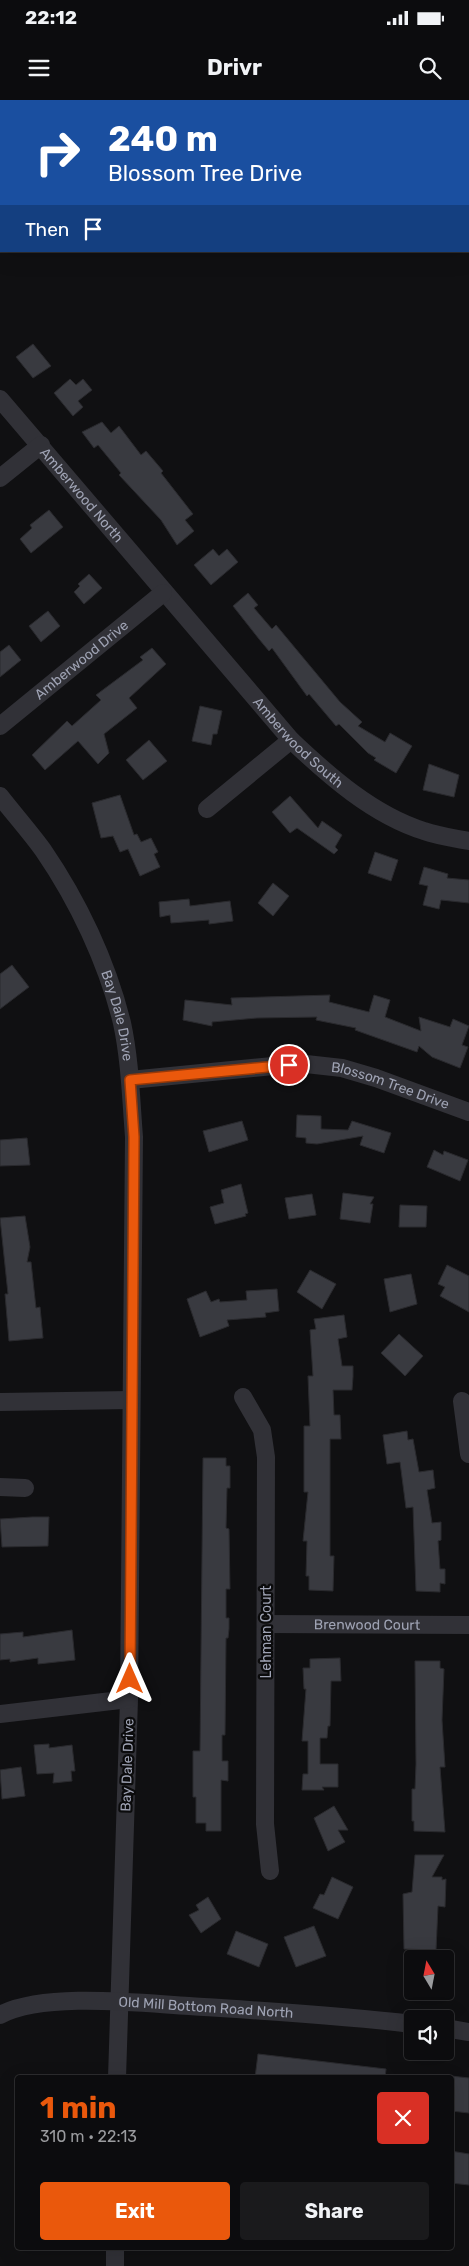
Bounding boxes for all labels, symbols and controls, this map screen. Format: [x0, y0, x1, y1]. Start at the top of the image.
text: 22:12 [25, 6, 77, 29]
icon: menu [25, 54, 53, 82]
text: Drivr [207, 54, 262, 81]
icon: search [416, 54, 444, 82]
text: 240 m [108, 118, 218, 160]
icon: right [25, 120, 90, 185]
text: Blossom Tree Drive [108, 160, 302, 187]
icon: arrive [79, 215, 107, 243]
text: Then [25, 218, 69, 241]
street label: Amberwood North [36, 444, 127, 546]
street label: Amberwood Drive [31, 617, 132, 703]
street label: Amberwood South [249, 694, 347, 792]
street label: Bay Dale Drive [97, 968, 136, 1062]
pin [268, 1044, 310, 1086]
icon: arrive [275, 1051, 303, 1079]
street label: Blossom Tree Drive [330, 1059, 452, 1113]
street label: Lehman Court [258, 1585, 275, 1678]
street label: Brenwood Court [314, 1616, 421, 1634]
position arrow [103, 1652, 155, 1704]
street label: Bay Dale Drive [117, 1718, 138, 1812]
north arrow [404, 1950, 454, 2000]
map controls [404, 1950, 454, 2060]
street label: Old Mill Bottom Road North [118, 1993, 294, 2022]
button: sound [404, 2010, 454, 2060]
text: 1 min [40, 2090, 117, 2126]
button: close [377, 2092, 429, 2144]
text: 310 m · 22:13 [40, 2127, 137, 2146]
button: Exit [40, 2182, 230, 2240]
button: Share [240, 2182, 429, 2240]

